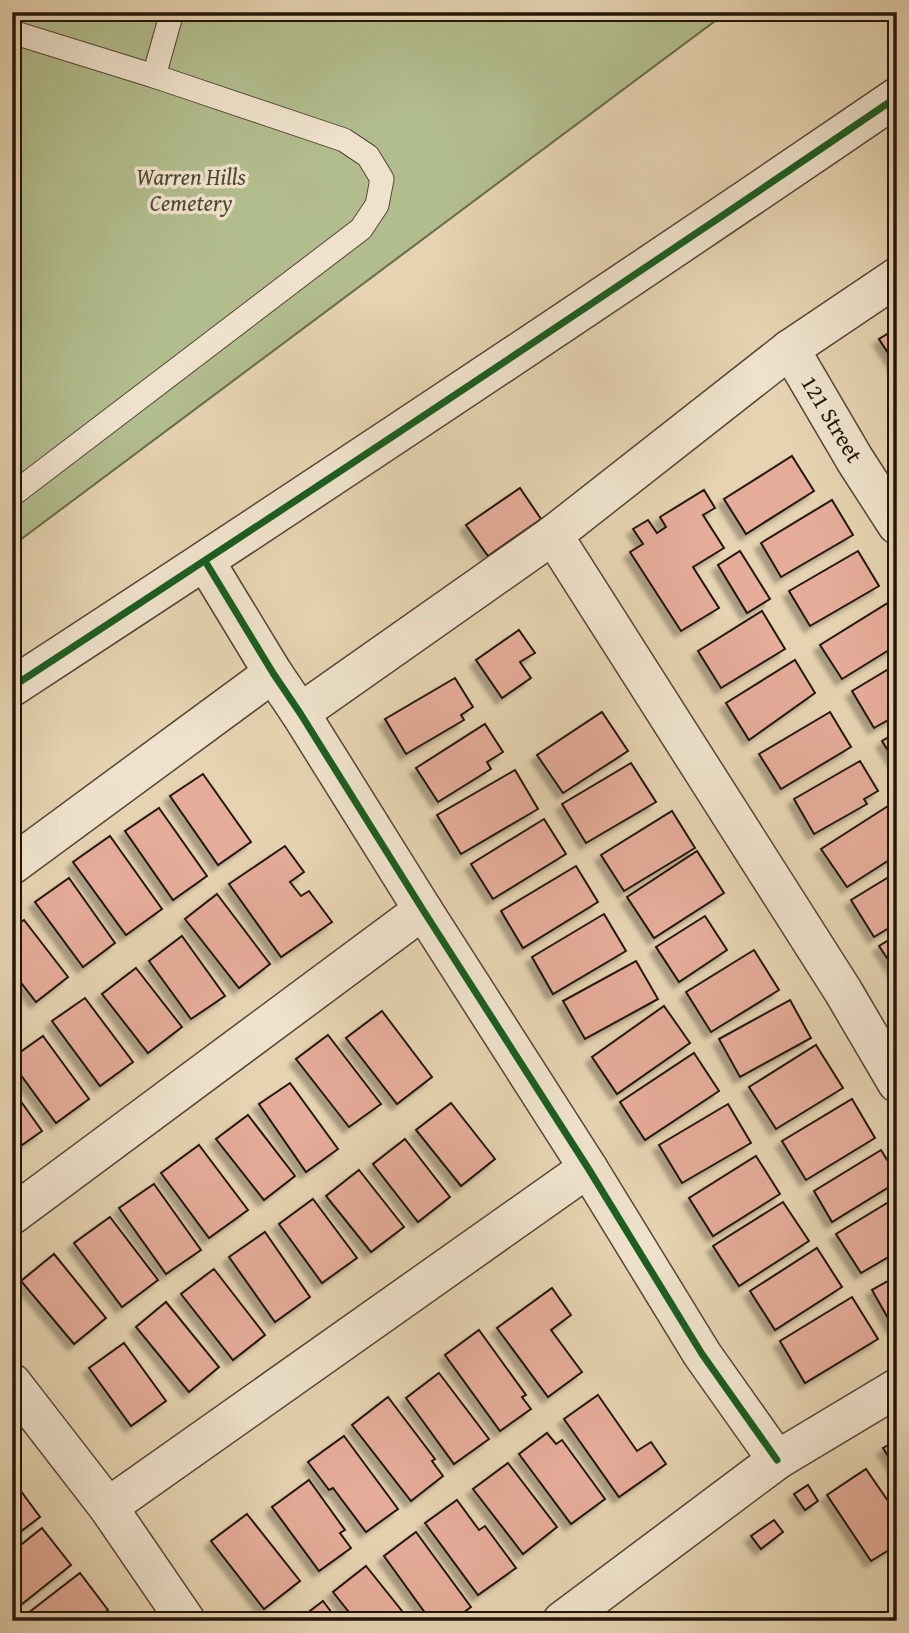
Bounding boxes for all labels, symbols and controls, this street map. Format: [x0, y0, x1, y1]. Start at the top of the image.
park label: Warren Hills Cemetery [136, 160, 246, 219]
street label: 121 Street [793, 369, 871, 469]

